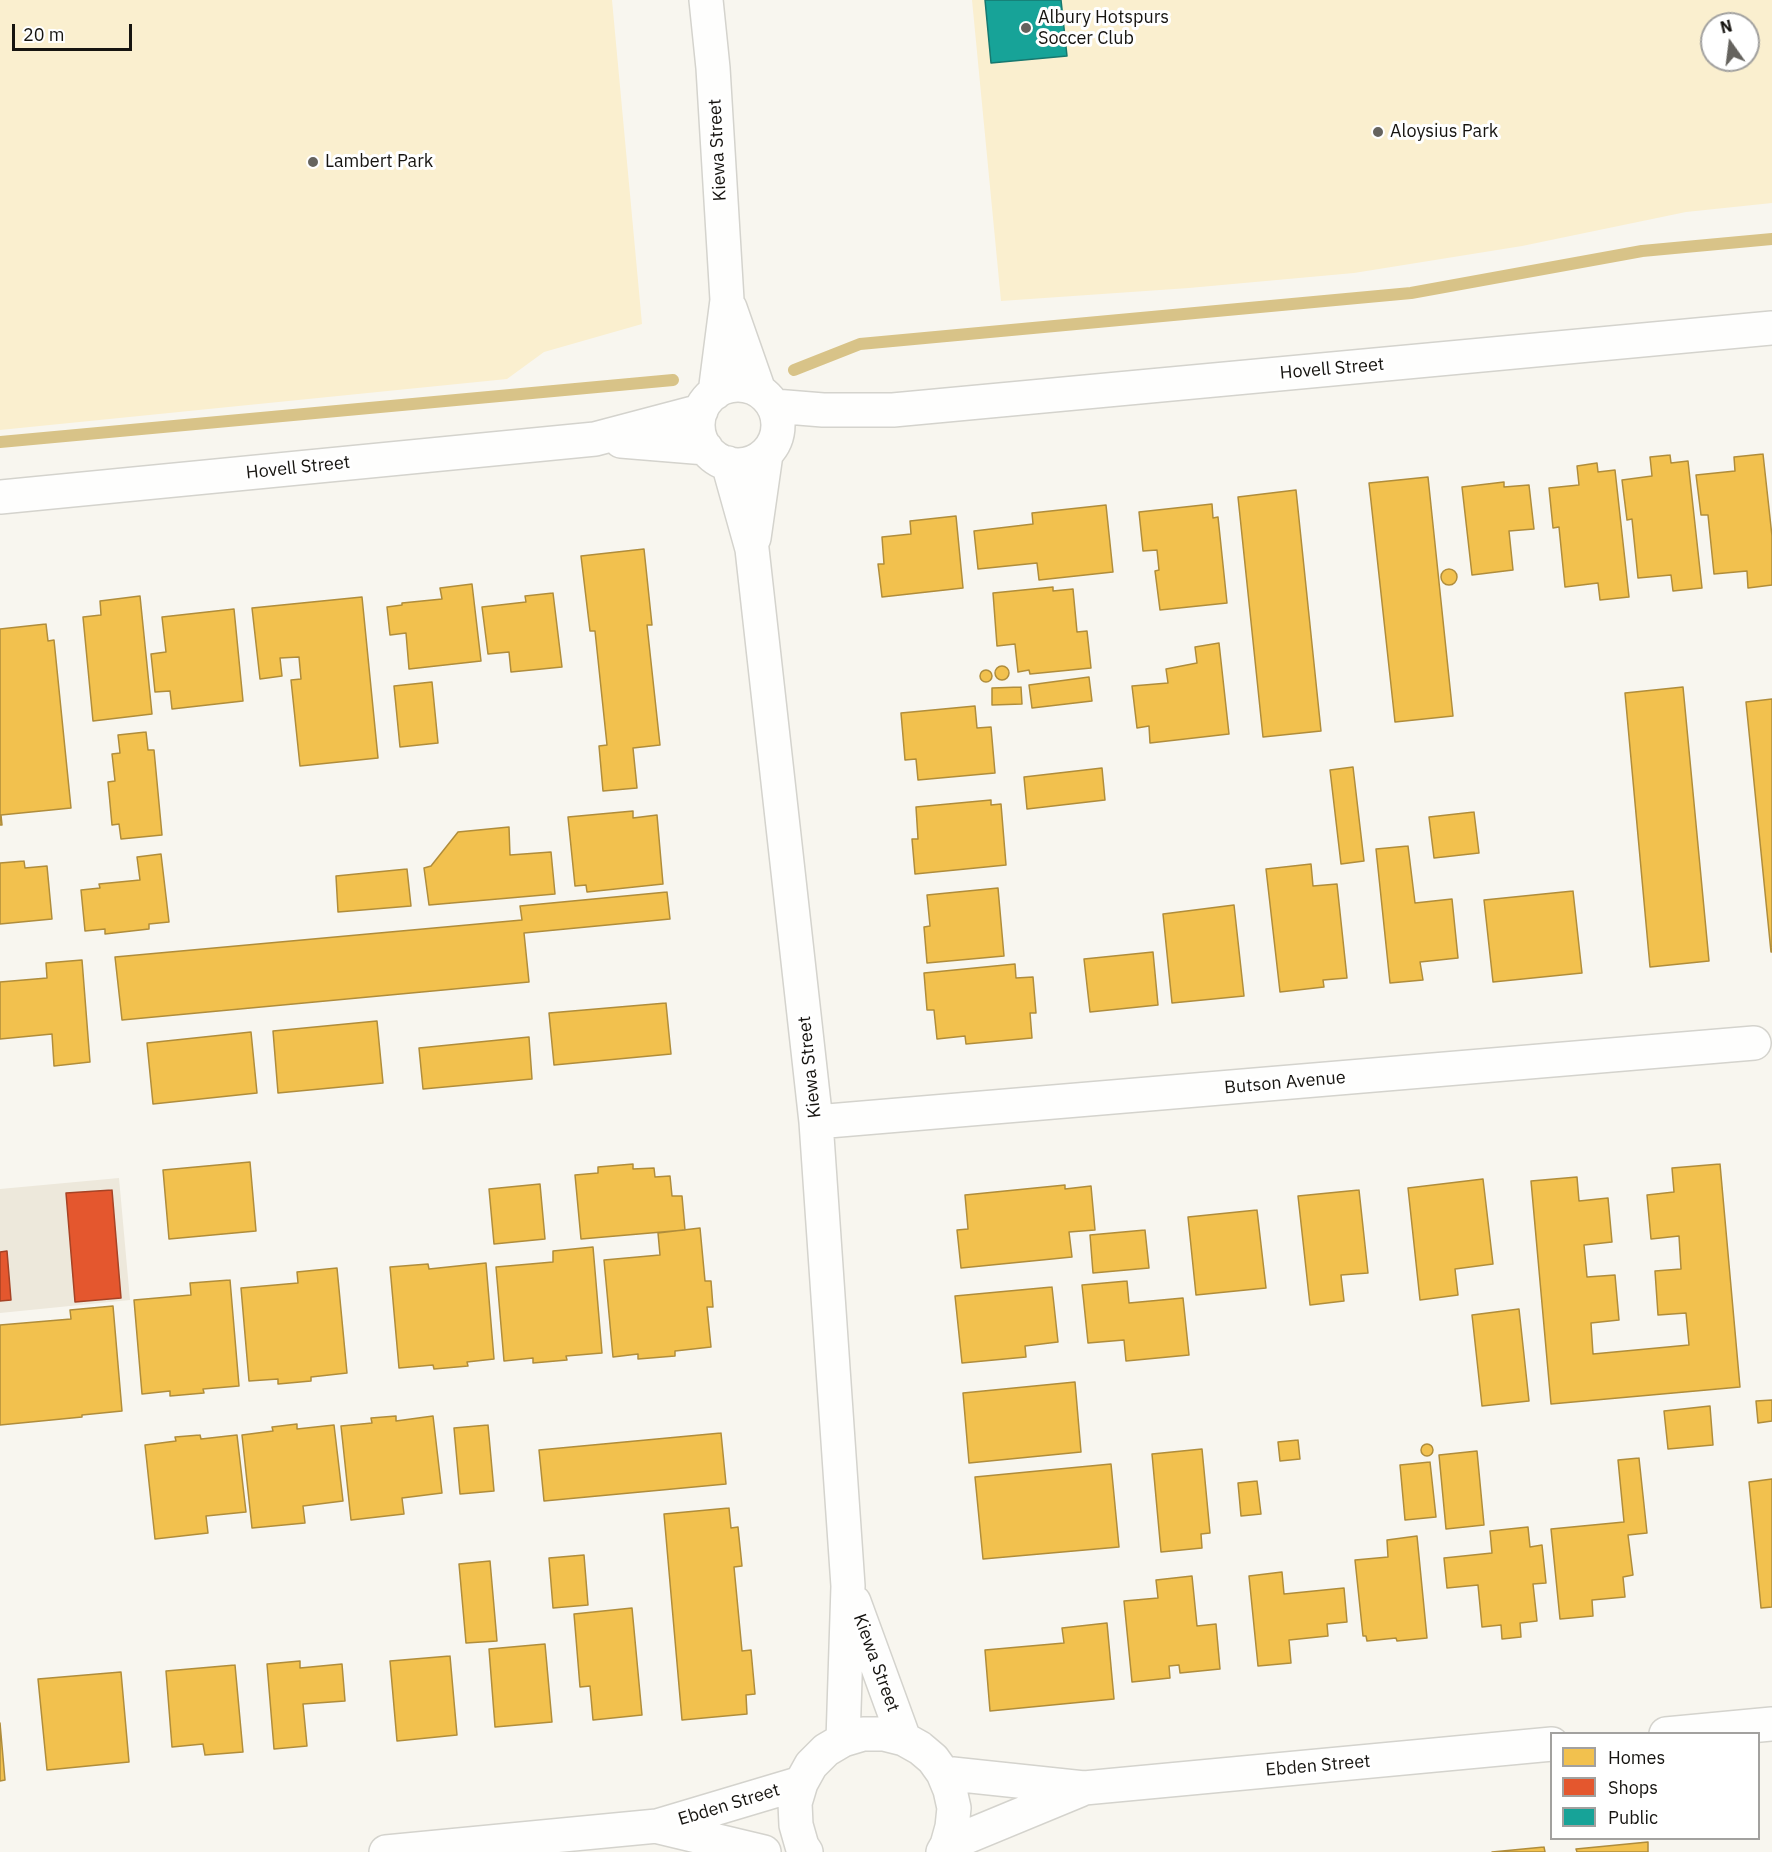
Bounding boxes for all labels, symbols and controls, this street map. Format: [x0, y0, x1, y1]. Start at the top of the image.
place label: Albury Hotspurs Soccer Club [1038, 7, 1169, 50]
scale bar [15, 12, 135, 50]
north arrow [1700, 12, 1760, 72]
text: N [1718, 15, 1734, 38]
marker: Albury Hotspurs Soccer Club [1019, 21, 1033, 35]
text: 20 m [23, 23, 65, 46]
street label: Kiewa Street [705, 98, 731, 202]
place label: Aloysius Park [1390, 121, 1498, 143]
marker: Aloysius Park [1371, 125, 1385, 139]
place label: Lambert Park [325, 151, 433, 173]
marker: Lambert Park [306, 155, 320, 169]
street label: Hovell Street [1279, 354, 1385, 384]
street label: Hovell Street [245, 452, 351, 484]
street label: Kiewa Street [794, 1015, 826, 1119]
street label: Butson Avenue [1223, 1067, 1347, 1099]
street label: Kiewa Street [848, 1611, 904, 1715]
legend [1550, 1732, 1760, 1840]
text: Homes [1608, 1746, 1665, 1769]
street label: Ebden Street [1265, 1751, 1371, 1781]
text: Shops [1608, 1776, 1658, 1799]
street label: Ebden Street [676, 1779, 782, 1831]
text: Public [1608, 1806, 1658, 1829]

